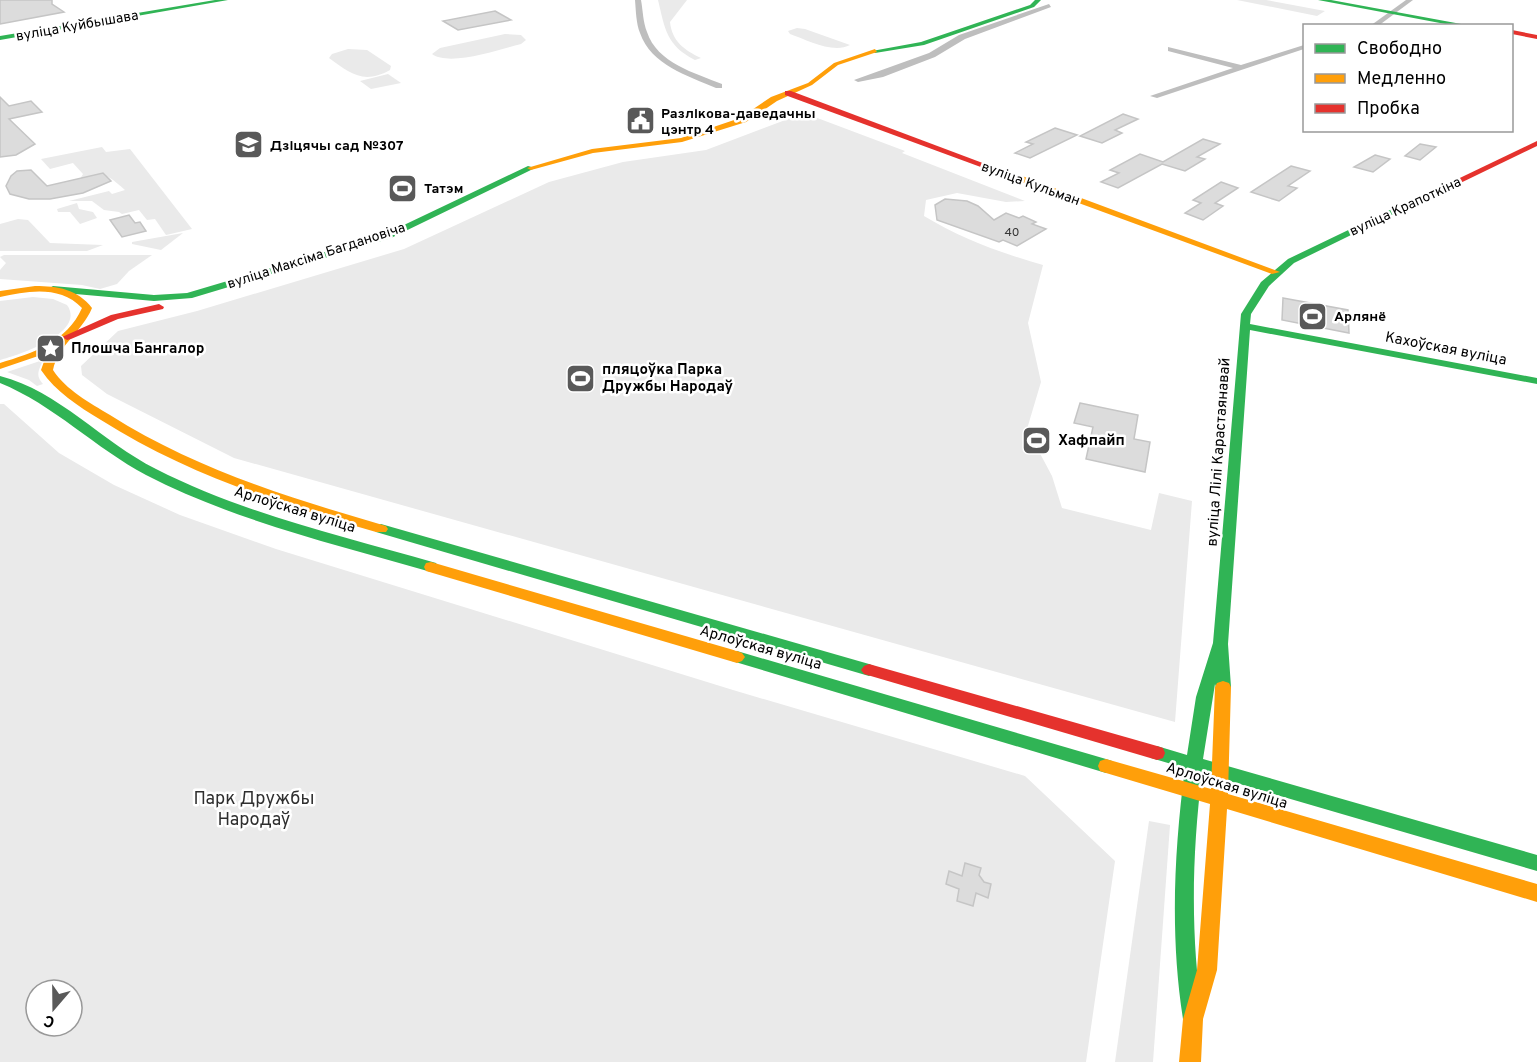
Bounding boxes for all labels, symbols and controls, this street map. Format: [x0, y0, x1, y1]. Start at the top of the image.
street label: вуліца Куйбышава [15, 7, 140, 46]
legend [1303, 24, 1513, 132]
text: Свободно [1357, 38, 1442, 61]
text: Медленно [1357, 68, 1446, 91]
text: Пробка [1357, 98, 1420, 121]
public building icon: Разлікова-даведачны цэнтр 4 [624, 105, 656, 137]
place label: Разлікова-даведачны цэнтр 4 [661, 106, 816, 139]
school or university icon: Дзіцячы сад №307 [233, 129, 265, 161]
place label: Дзіцячы сад №307 [270, 138, 403, 155]
street label: вуліца Кульман [979, 159, 1082, 210]
sports icon: Татэм [387, 172, 419, 204]
street label: вуліца Крапоткіна [1347, 174, 1464, 241]
place label: Татэм [424, 181, 463, 198]
street label: вуліца Максіма Багдановіча [225, 220, 408, 293]
house number: 40 [1004, 225, 1020, 241]
sports icon: Арлянё [1297, 300, 1329, 332]
place label: Арлянё [1334, 309, 1386, 326]
street label: Кахоўская вуліца [1383, 328, 1508, 371]
place icon: Плошча Бангалор [34, 332, 66, 364]
place label: Плошча Бангалор [71, 340, 204, 359]
street label: вуліца Лілі Карастаянавай [1203, 357, 1236, 547]
place label: пляцоўка Парка Дружбы Народаў [602, 361, 733, 397]
sports icon: пляцоўка Парка Дружбы Народаў [565, 362, 597, 394]
sports icon: Хафпайп [1021, 424, 1053, 456]
place label: Хафпайп [1058, 432, 1125, 451]
street label: Арлоўская вуліца [232, 483, 358, 538]
street label: Арлоўская вуліца [697, 622, 824, 675]
street label: Арлоўская вуліца [1164, 759, 1290, 814]
park label: Парк Дружбы Народаў [194, 788, 314, 832]
north arrow [24, 978, 84, 1038]
text: С [41, 1009, 58, 1031]

